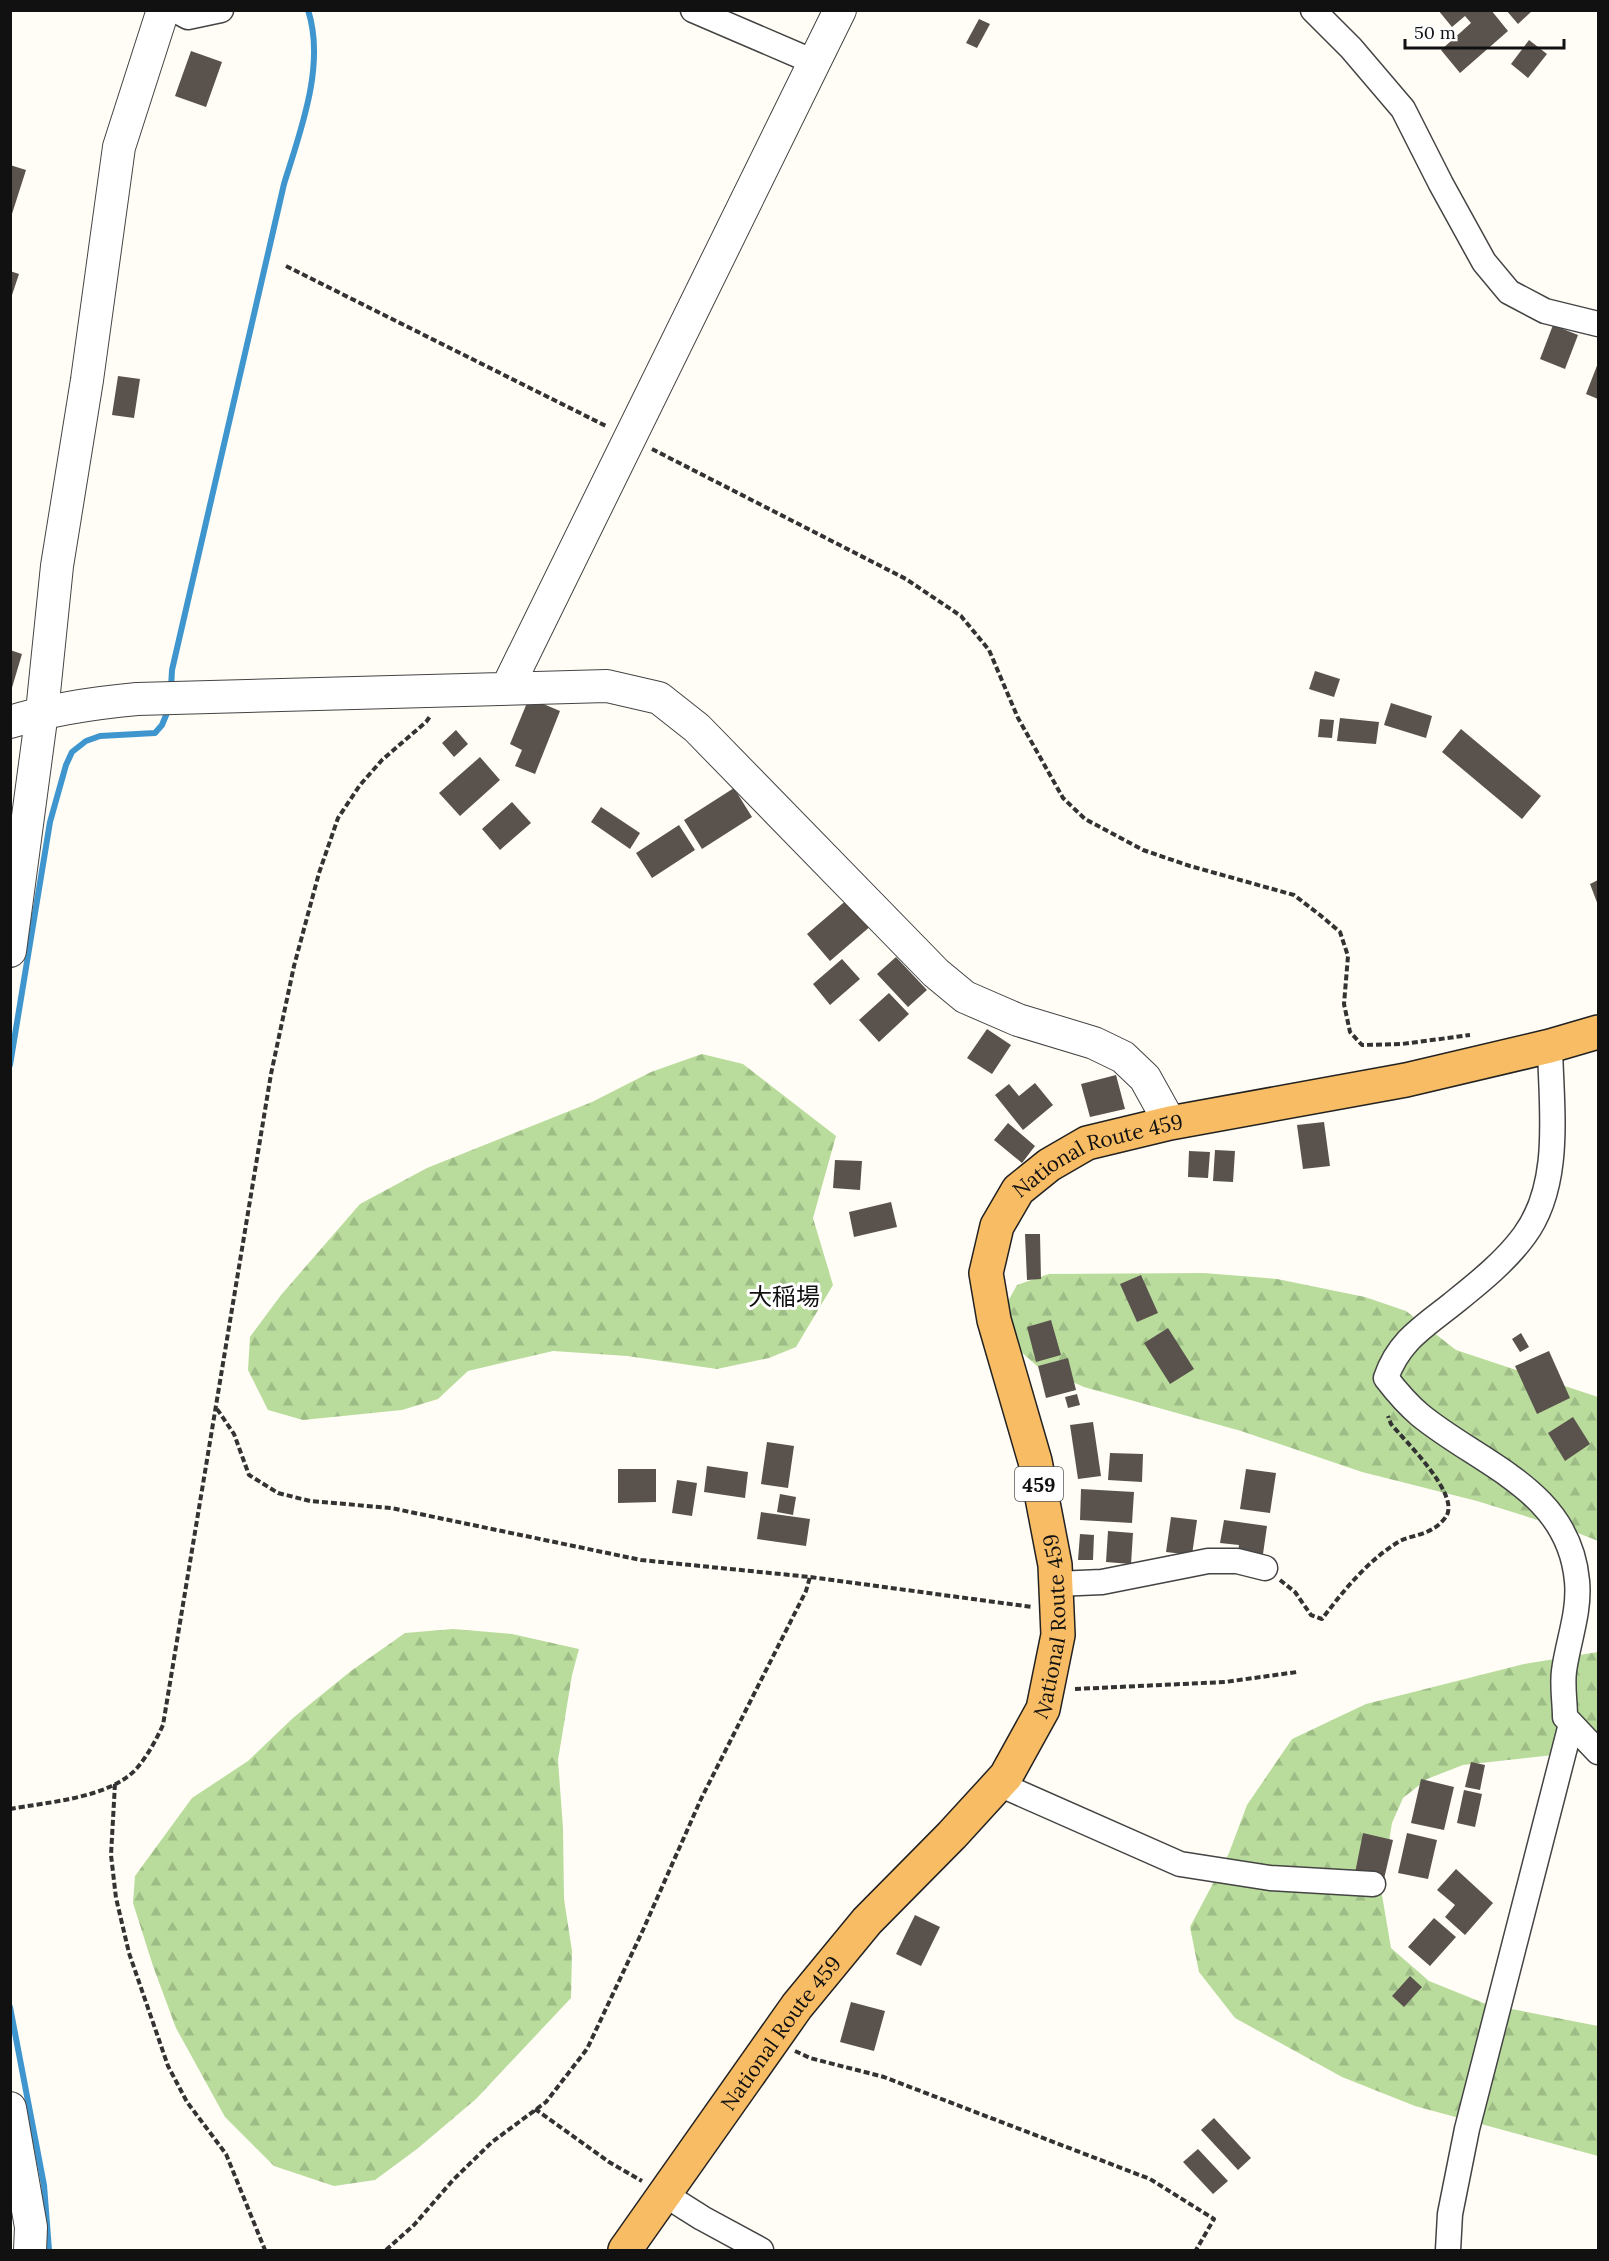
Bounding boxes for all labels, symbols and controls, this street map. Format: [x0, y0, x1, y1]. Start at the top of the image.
scale bar [1405, 12, 1564, 50]
text: 50 m [1414, 21, 1456, 44]
street label: National Route 459 [1007, 1107, 1185, 1203]
district label: 大稲場 [748, 1281, 820, 1312]
road number: 459 [1015, 1467, 1063, 1501]
street label: National Route 459 [1027, 1532, 1072, 1723]
street label: National Route 459 [714, 1950, 846, 2115]

